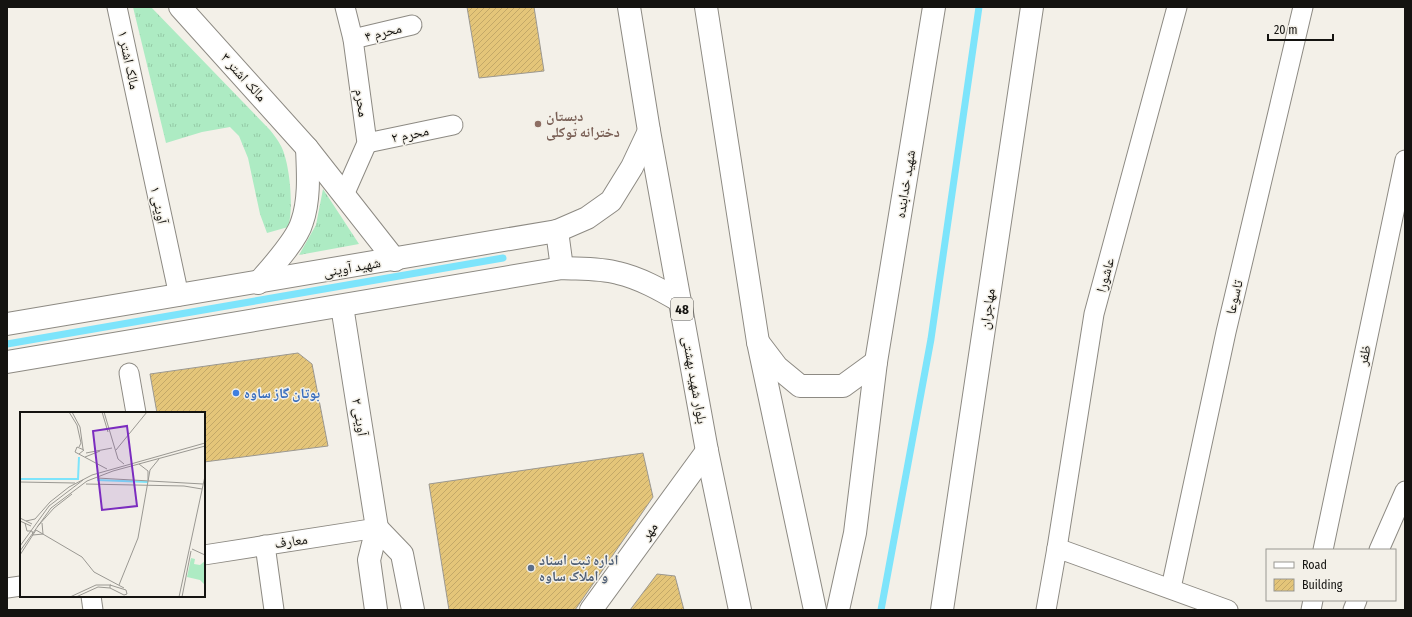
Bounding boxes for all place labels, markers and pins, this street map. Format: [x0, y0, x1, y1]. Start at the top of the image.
place label: دبستان دخترانه توکلی [546, 108, 620, 141]
marker: دبستان دخترانه توکلی [533, 119, 543, 129]
place label: بوتان گاز ساوه [244, 385, 320, 402]
marker: بوتان گاز ساوه [231, 388, 241, 398]
place label: اداره ثبت اسناد و املاک ساوه [539, 552, 618, 585]
marker: اداره ثبت اسناد و املاک ساوه [526, 563, 536, 573]

